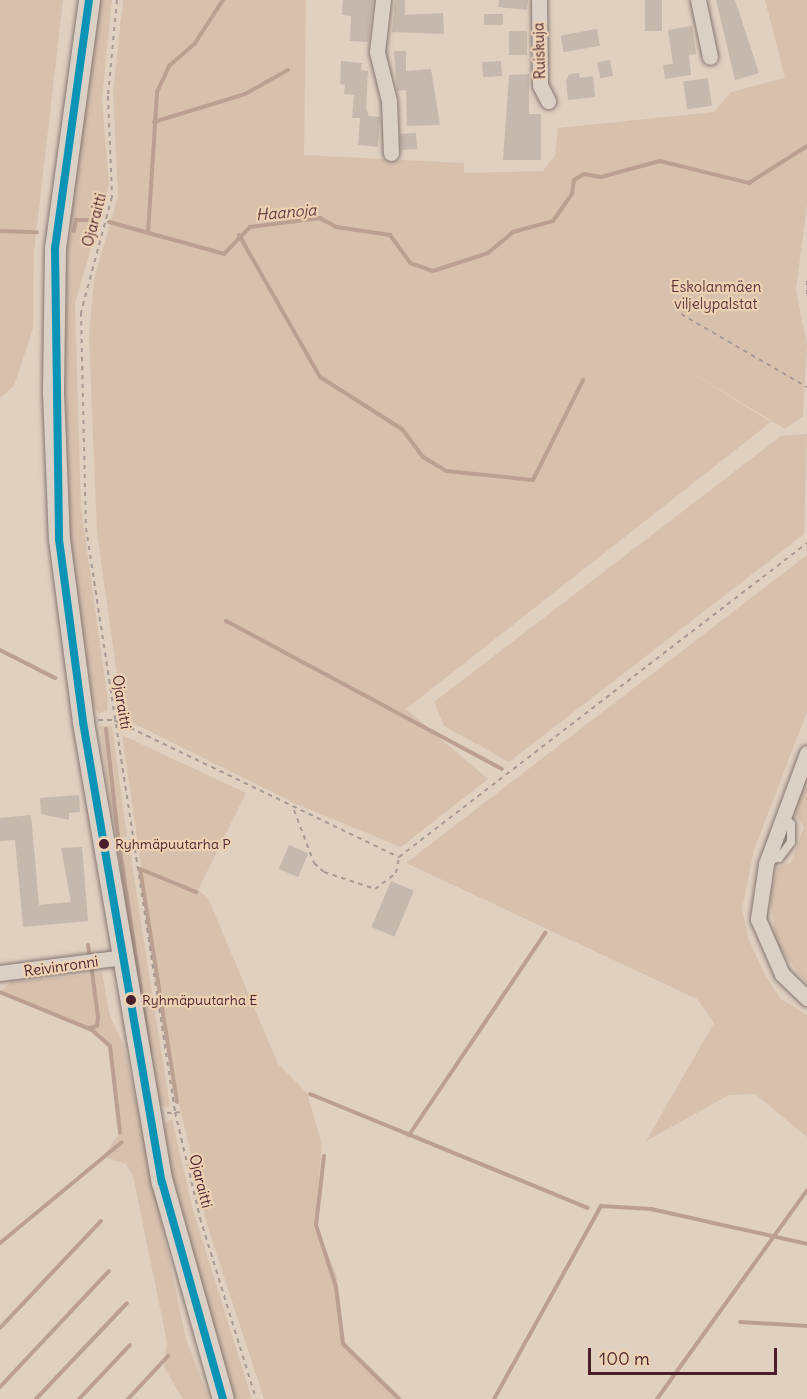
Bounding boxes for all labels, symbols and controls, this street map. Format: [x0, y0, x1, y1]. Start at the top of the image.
street label: Ruiskuja [529, 22, 549, 80]
street label: Ojaraitti [78, 191, 110, 249]
water label: Haanoja [255, 200, 317, 224]
park label: Eskolanmäen viljelypalstat [671, 277, 761, 312]
street label: Ojaraitti [109, 673, 135, 731]
place label: Ryhmäpuutarha P [115, 836, 231, 852]
marker: Ryhmäpuutarha P [98, 838, 110, 850]
street label: Reivinronni [23, 952, 99, 980]
place label: Ryhmäpuutarha E [142, 992, 257, 1008]
marker: Ryhmäpuutarha E [125, 994, 137, 1006]
street label: Ojaraitti [186, 1152, 216, 1210]
scale bar [591, 1336, 780, 1374]
text: 100 m [599, 1347, 650, 1370]

